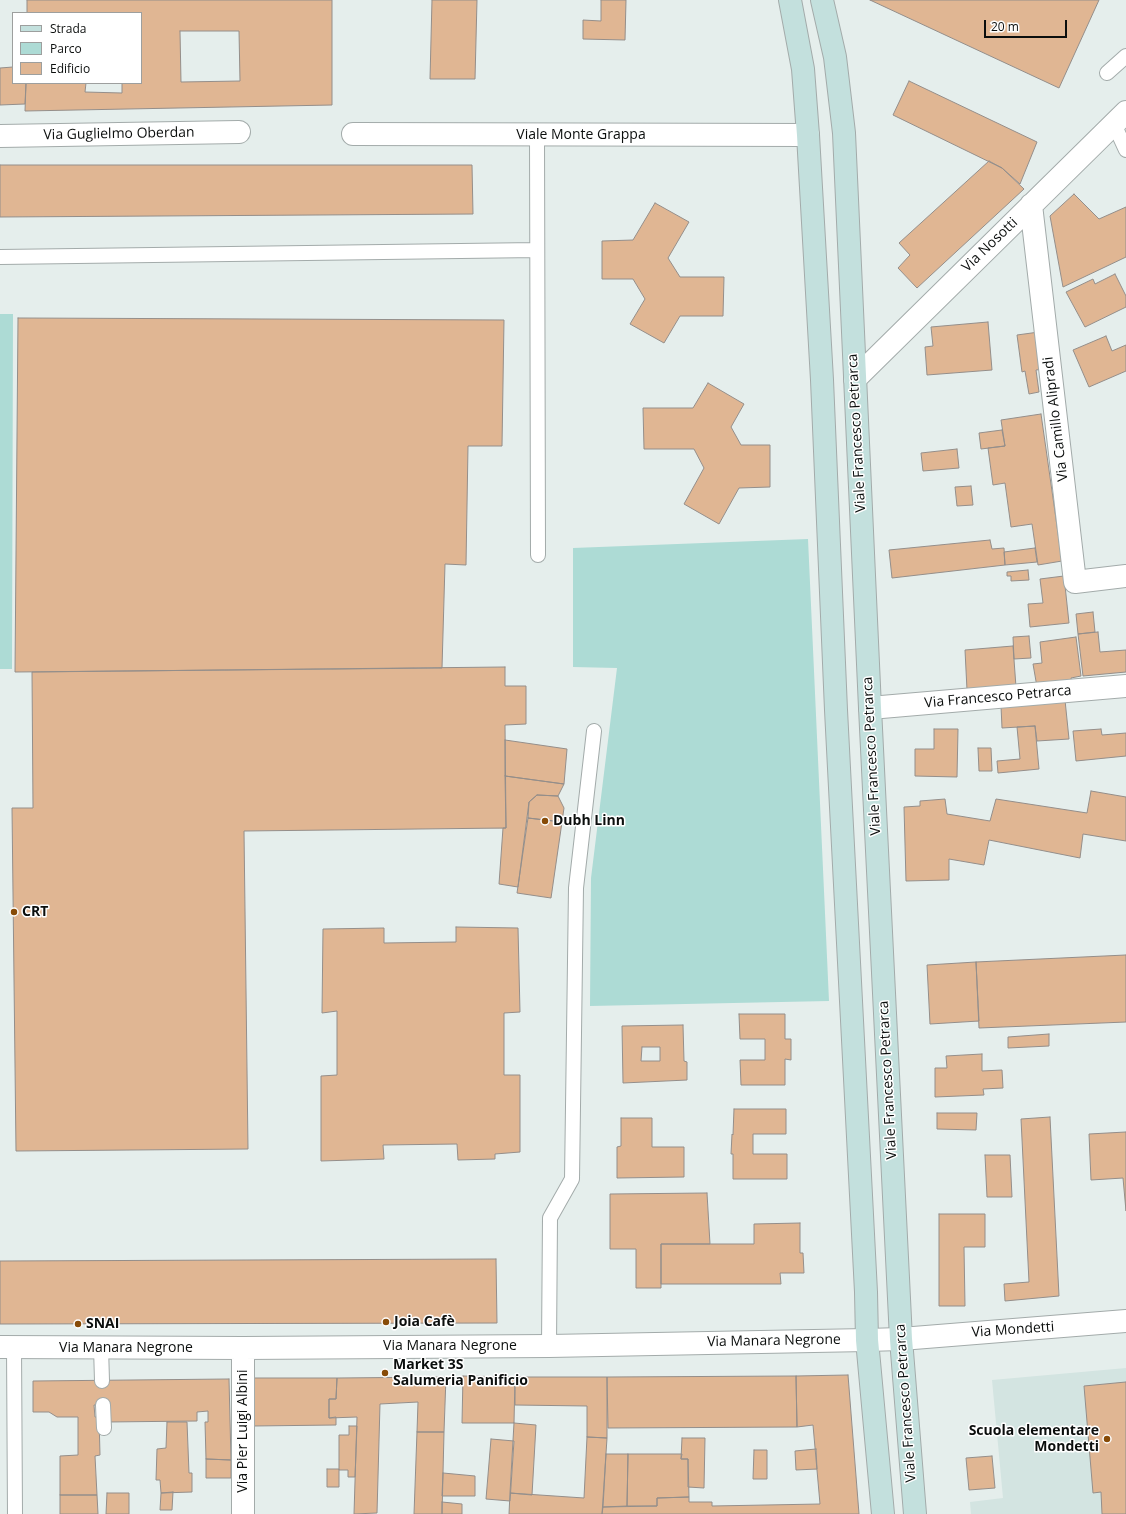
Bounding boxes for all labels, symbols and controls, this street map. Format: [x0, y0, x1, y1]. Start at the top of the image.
legend [12, 12, 142, 84]
scale bar [986, 12, 1069, 38]
text: 20 m [991, 18, 1019, 35]
text: Strada [50, 20, 86, 37]
text: Parco [50, 40, 82, 57]
text: Edificio [50, 60, 90, 77]
street label: Via Guglielmo Oberdan [43, 124, 195, 144]
street label: Viale Monte Grappa [516, 127, 646, 143]
street label: Via Nosotti [959, 214, 1021, 276]
street label: Viale Francesco Petrarca [844, 353, 870, 513]
street label: Via Camillo Alipradi [1040, 356, 1072, 482]
street label: Viale Francesco Petrarca [859, 676, 885, 836]
street label: Via Francesco Petrarca [924, 682, 1072, 712]
place label: Dubh Linn [553, 813, 625, 829]
marker: Dubh Linn [540, 816, 550, 826]
place label: CRT [22, 904, 48, 920]
marker: CRT [9, 907, 19, 917]
street label: Viale Francesco Petrarca [875, 1000, 901, 1160]
place label: Joia Cafè [394, 1314, 455, 1330]
place label: SNAI [86, 1316, 119, 1332]
marker: Joia Cafè [381, 1317, 391, 1327]
marker: SNAI [73, 1319, 83, 1329]
street label: Via Mondetti [971, 1319, 1055, 1341]
street label: Viale Francesco Petrarca [892, 1323, 920, 1483]
street label: Via Manara Negrone [707, 1331, 841, 1351]
street label: Via Manara Negrone [383, 1338, 517, 1354]
street label: Via Manara Negrone [59, 1340, 193, 1356]
place label: Market 3S Salumeria Panificio [393, 1357, 528, 1390]
marker: Market 3S Salumeria Panificio [380, 1368, 390, 1378]
street label: Via Pier Luigi Albini [235, 1369, 251, 1493]
place label: Scuola elementare Mondetti [969, 1423, 1099, 1456]
marker: Scuola elementare Mondetti [1102, 1434, 1112, 1444]

